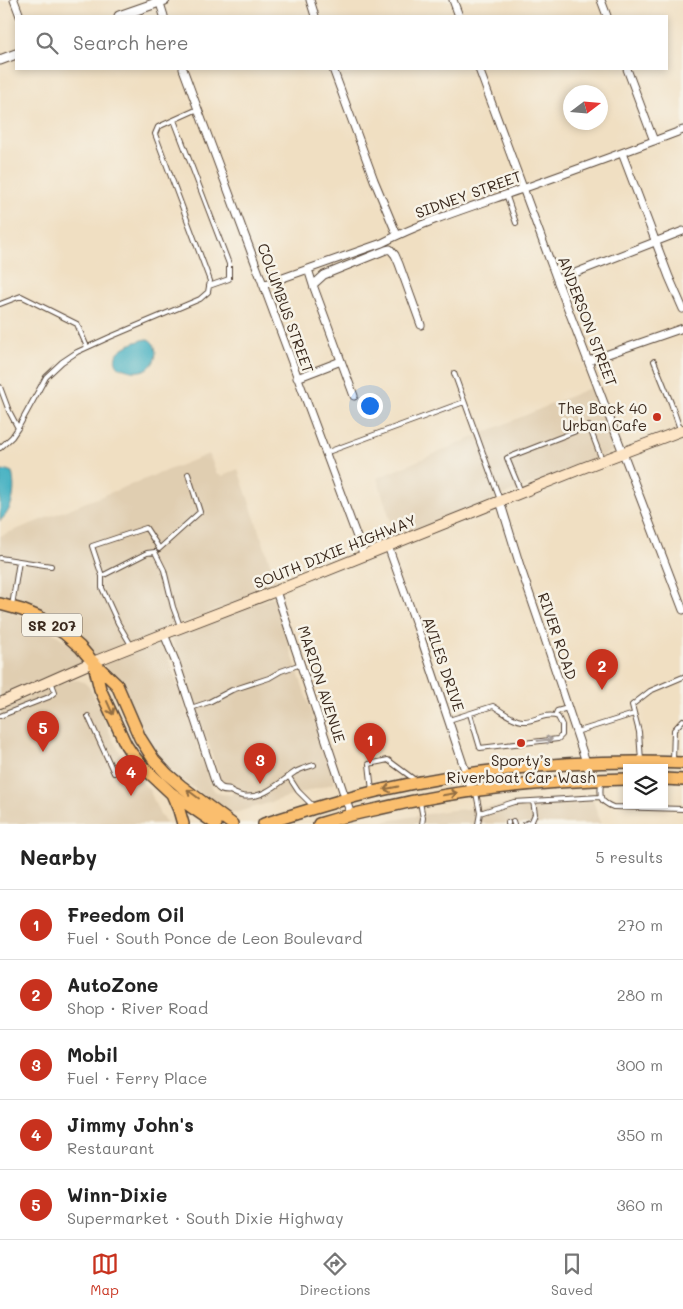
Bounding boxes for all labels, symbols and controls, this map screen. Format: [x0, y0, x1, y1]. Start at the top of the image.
search box [15, 15, 668, 70]
icon: search [33, 29, 61, 57]
text: Search here [73, 30, 189, 55]
north arrow [563, 85, 608, 130]
street label: SIDNEY STREET [412, 166, 524, 222]
street label: COLUMBUS STREET [253, 240, 319, 376]
street label: ANDERSON STREET [554, 253, 622, 389]
your location [357, 393, 383, 419]
place label: The Back 40 Urban Cafe [558, 398, 647, 435]
marker: The Back 40 Urban Cafe [651, 411, 663, 423]
street label: SOUTH DIXIE HIGHWAY [251, 509, 419, 593]
street label: RIVER ROAD [534, 590, 582, 682]
road number: SR 207 [22, 614, 82, 636]
street label: AVILES DRIVE [418, 614, 470, 714]
street label: MARION AVENUE [294, 623, 351, 746]
pin: 2 [586, 649, 618, 690]
one-way arrow [105, 700, 115, 715]
pin: 5 [27, 711, 59, 752]
pin: 1 [354, 723, 386, 764]
one-way arrow [537, 735, 553, 745]
marker: Sporty’s Riverboat Car Wash [515, 737, 527, 749]
pin: 3 [244, 743, 276, 784]
place label: Sporty’s Riverboat Car Wash [447, 750, 595, 787]
pin: 4 [115, 755, 147, 796]
map controls [623, 764, 668, 809]
button: layers [623, 764, 668, 809]
one-way arrow [384, 784, 400, 793]
one-way arrow [187, 789, 200, 800]
one-way arrow [442, 789, 458, 799]
text: Nearby [20, 843, 97, 870]
text: 5 results [595, 846, 663, 867]
text: Freedom Oil [67, 902, 184, 927]
text: 1 [32, 914, 40, 935]
text: 270 m [617, 914, 663, 935]
text: Fuel · South Ponce de Leon Boulevard [67, 927, 363, 948]
text: AutoZone [67, 972, 158, 997]
text: 2 [32, 984, 40, 1005]
text: 280 m [617, 984, 663, 1005]
text: Shop · River Road [67, 997, 208, 1018]
text: Mobil [67, 1042, 118, 1067]
text: 3 [31, 1054, 41, 1075]
text: 300 m [616, 1054, 663, 1075]
text: Fuel · Ferry Place [67, 1067, 207, 1088]
text: Jimmy John's [67, 1112, 194, 1137]
text: 4 [31, 1124, 41, 1145]
text: 350 m [617, 1124, 663, 1145]
text: Restaurant [67, 1137, 155, 1158]
text: Winn-Dixie [67, 1182, 167, 1207]
text: 5 [31, 1194, 41, 1215]
text: 360 m [616, 1194, 663, 1215]
text: Supermarket · South Dixie Highway [67, 1207, 344, 1228]
tab: Map [90, 1250, 119, 1299]
tab: Directions [299, 1250, 371, 1299]
tab: Saved [551, 1250, 593, 1299]

